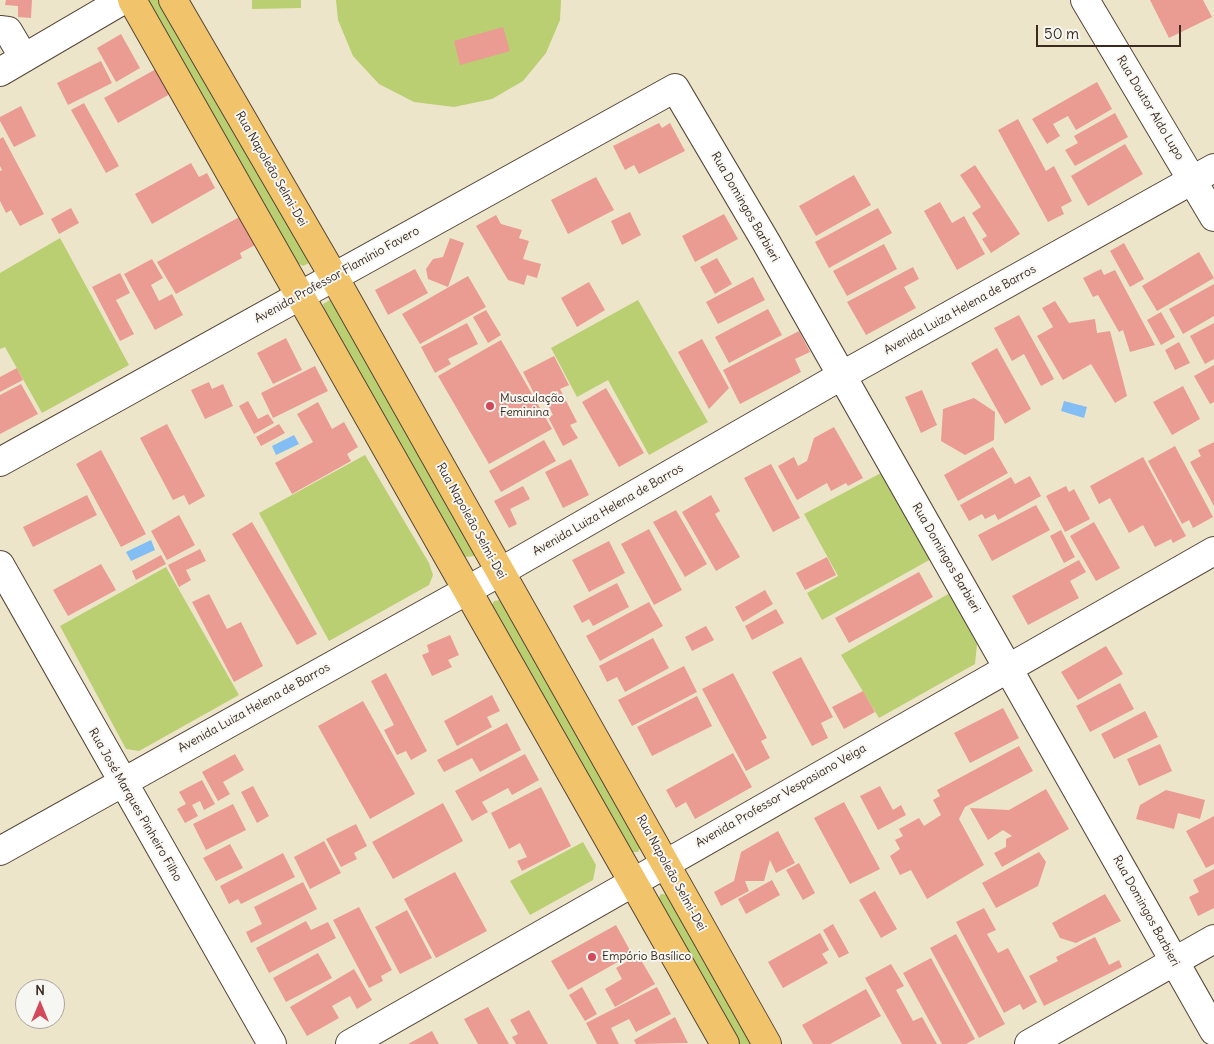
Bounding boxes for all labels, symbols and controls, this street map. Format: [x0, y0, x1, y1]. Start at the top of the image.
scale bar [1039, 15, 1184, 47]
text: 50 m [1044, 24, 1079, 43]
street label: Rua Doutor Aldo Lupo [1113, 53, 1187, 163]
street label: Rua Napoleão Selmi-Dei [232, 109, 310, 229]
street label: Rua Domingos Barbieri [708, 150, 782, 264]
street label: Avenida Professor Flamínio Favero [252, 224, 422, 326]
street label: Avenida Luiza Helena de Barros [882, 262, 1038, 358]
place label: Musculação Feminina [500, 392, 564, 420]
marker: Musculação Feminina [484, 400, 496, 412]
street label: Rua Napoleão Selmi-Dei [433, 461, 509, 581]
street label: Avenida Luiza Helena de Barros [530, 461, 686, 559]
street label: Rua Domingos Barbieri [909, 501, 983, 615]
street label: Avenida Luiza Helena de Barros [176, 660, 332, 756]
street label: Rua José Marques Pinheiro Filho [85, 726, 185, 884]
street label: Avenida Professor Vespasiano Veiga [693, 741, 869, 851]
street label: Rua Napoleão Selmi-Dei [633, 813, 709, 933]
street label: Rua Domingos Barbieri [1110, 853, 1182, 969]
place label: Empório Basílico [602, 950, 691, 964]
marker: Empório Basílico [586, 951, 598, 963]
north arrow [15, 979, 65, 1029]
text: N [35, 981, 45, 999]

